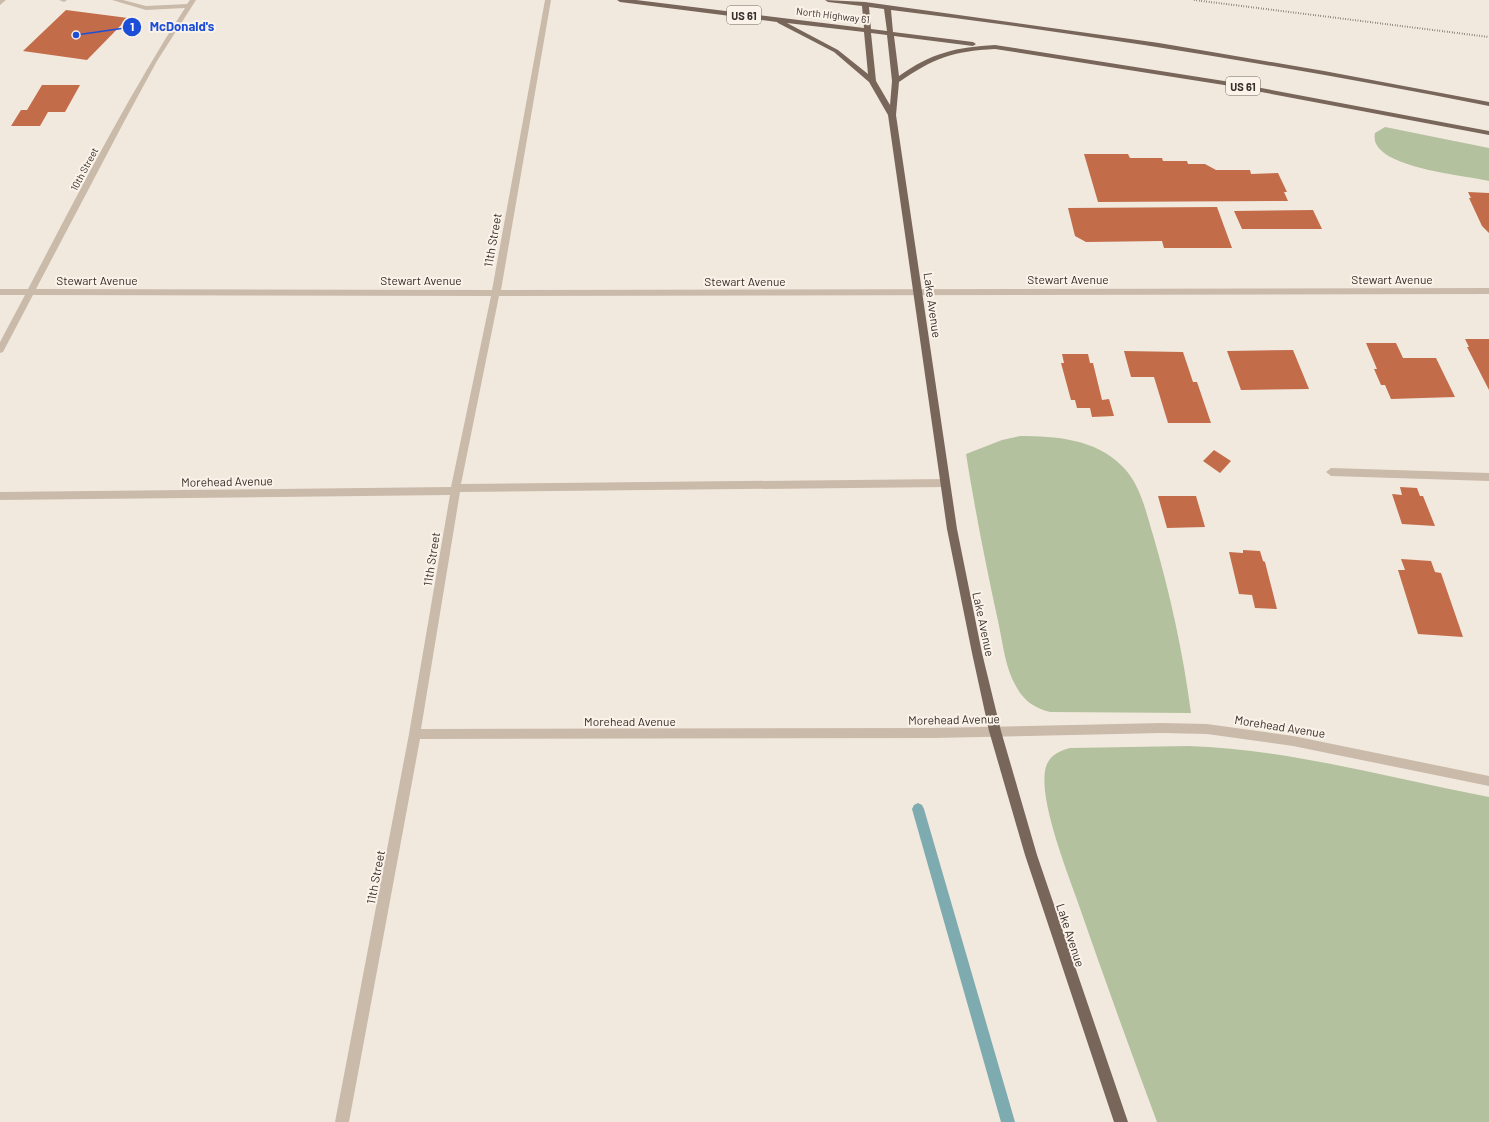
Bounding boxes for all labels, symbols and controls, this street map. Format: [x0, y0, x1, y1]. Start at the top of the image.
street label: North Highway 61 [796, 5, 870, 25]
road number: US 61 [727, 6, 761, 24]
callout: McDonald's [122, 14, 222, 39]
text: McDonald's [150, 18, 215, 34]
text: 1 [130, 19, 134, 33]
road number: US 61 [1226, 77, 1260, 95]
street label: 10th Street [68, 145, 101, 193]
street label: 11th Street [480, 212, 504, 268]
street label: Lake Avenue [921, 272, 945, 338]
street label: Stewart Avenue [1027, 272, 1109, 286]
street label: Stewart Avenue [1351, 272, 1433, 286]
street label: Stewart Avenue [56, 273, 138, 287]
street label: Stewart Avenue [380, 273, 462, 287]
street label: Stewart Avenue [704, 274, 786, 288]
street label: Morehead Avenue [181, 473, 273, 489]
street label: 11th Street [420, 531, 442, 587]
street label: Lake Avenue [970, 590, 998, 658]
street label: Morehead Avenue [908, 711, 1000, 727]
street label: Morehead Avenue [1234, 712, 1326, 740]
street label: Morehead Avenue [584, 714, 676, 728]
street label: 11th Street [363, 849, 387, 905]
street label: Lake Avenue [1054, 902, 1088, 968]

